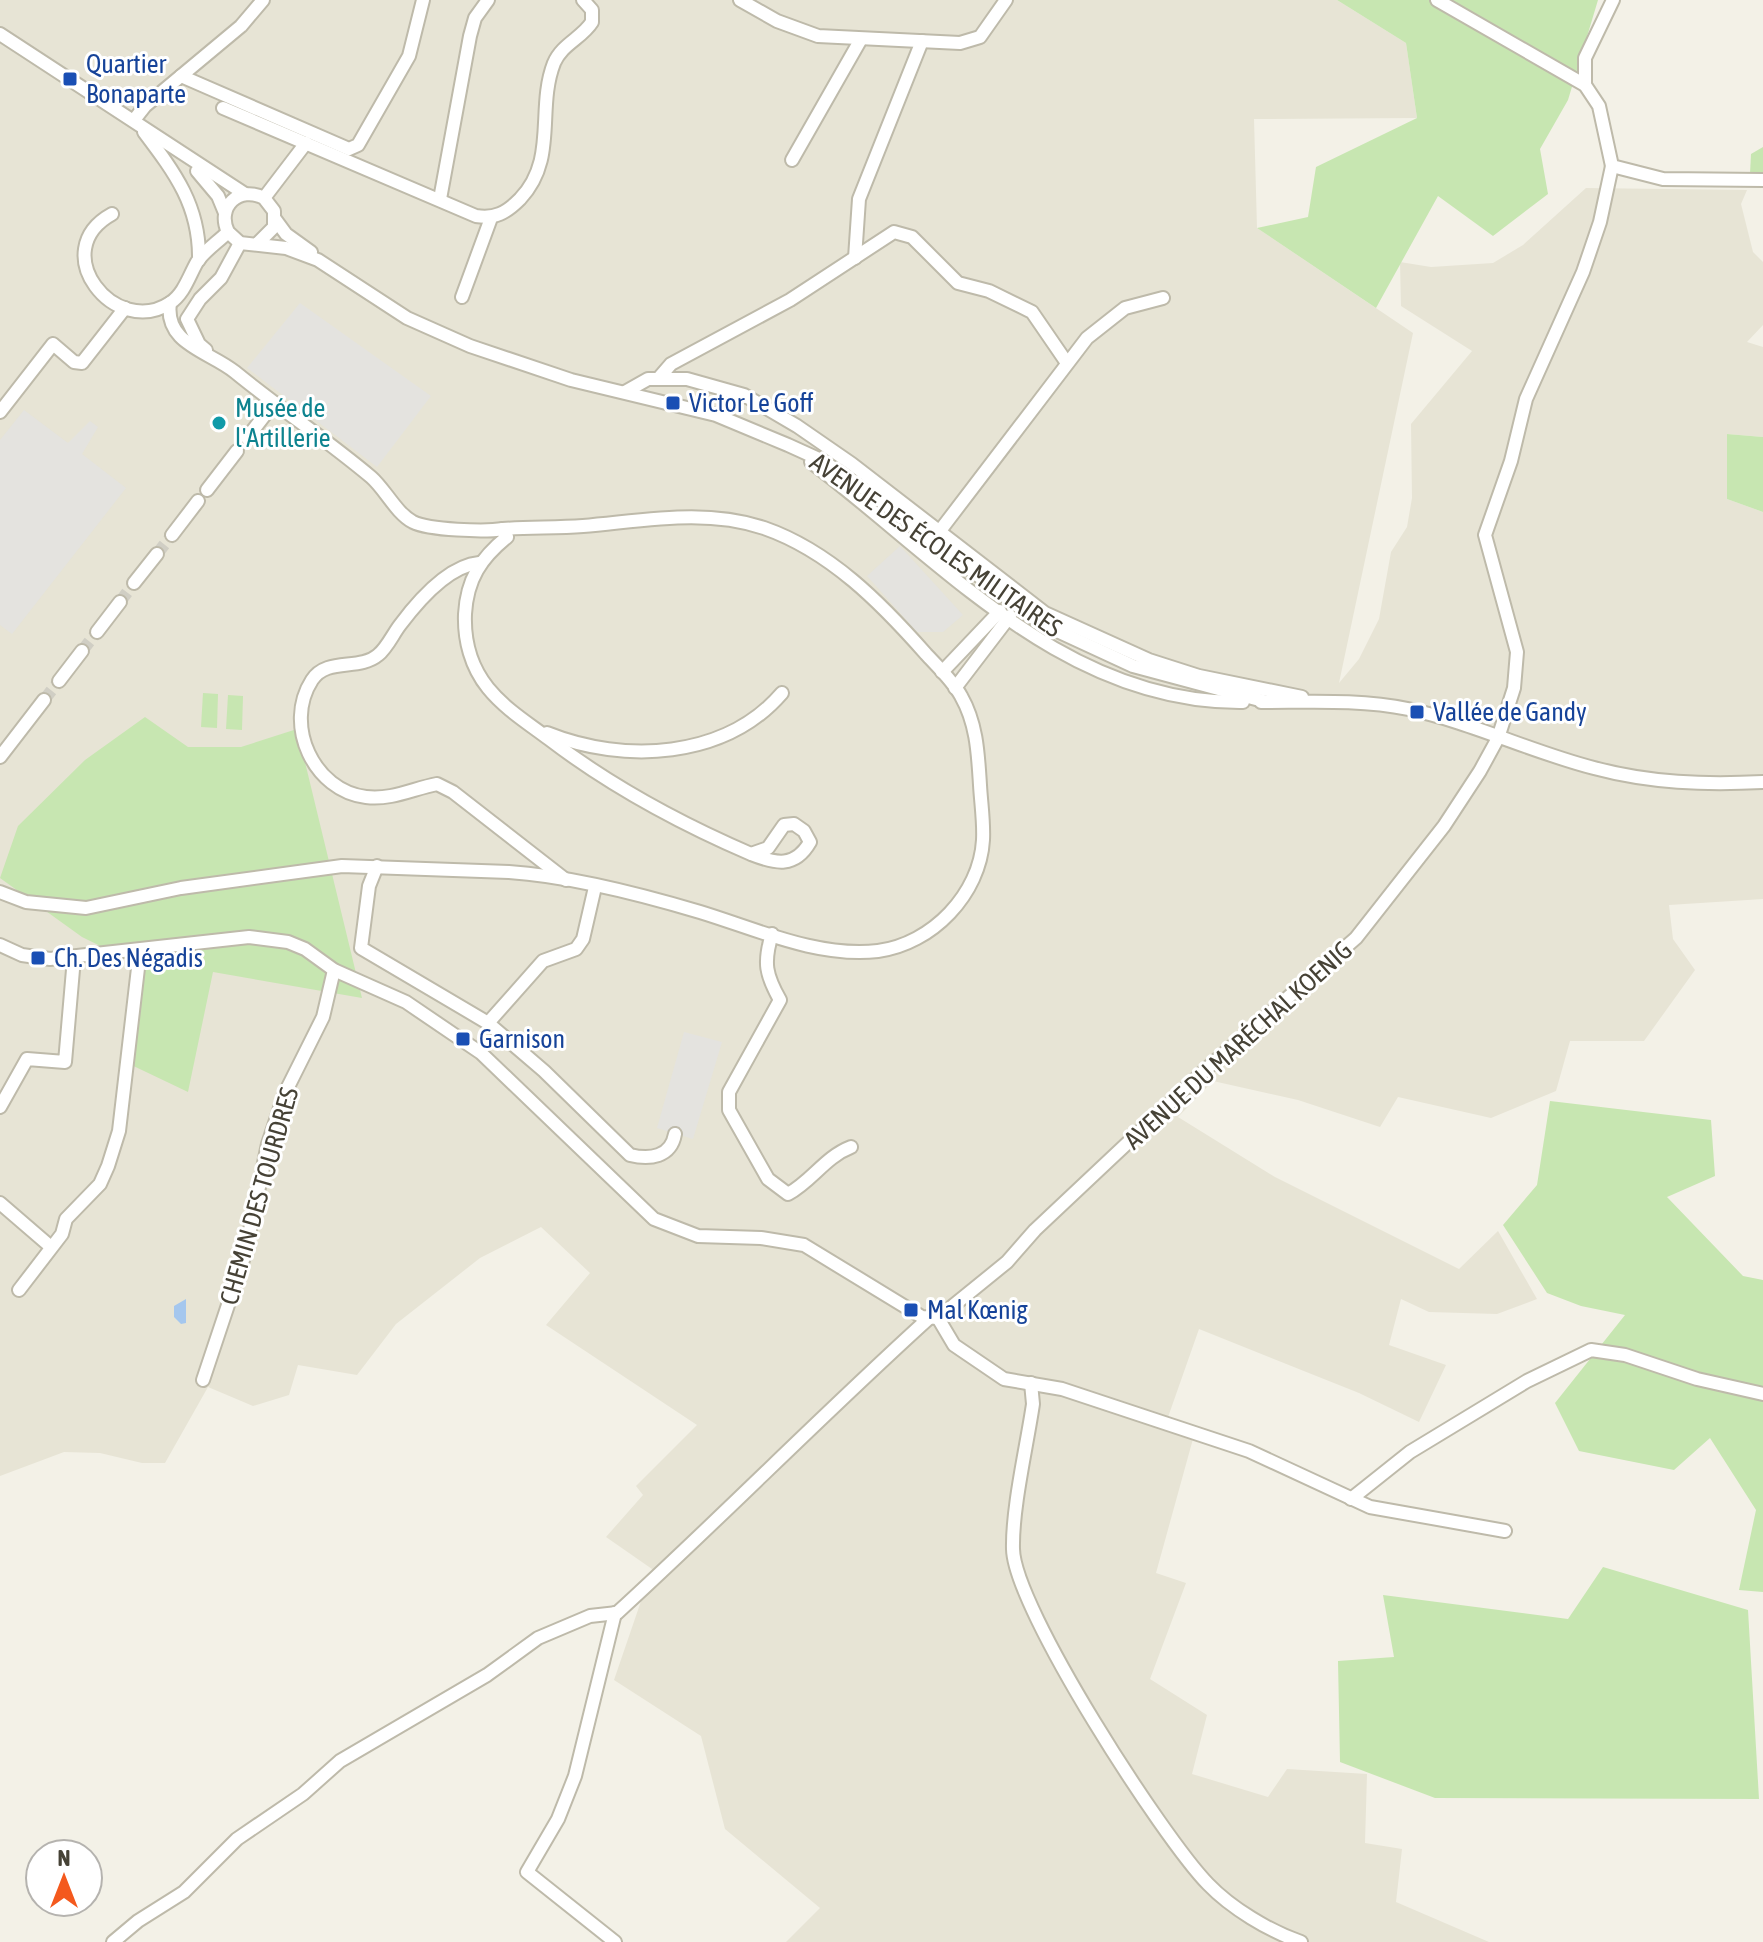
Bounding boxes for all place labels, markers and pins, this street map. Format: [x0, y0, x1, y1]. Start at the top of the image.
place label: Quartier Bonaparte [86, 49, 186, 109]
marker: Quartier Bonaparte [61, 70, 79, 88]
place label: Victor Le Goff [689, 388, 814, 418]
place label: Musée de l'Artillerie [235, 393, 331, 453]
marker: Victor Le Goff [664, 394, 682, 412]
marker: Musée de l'Artillerie [210, 414, 228, 432]
place label: Vallée de Gandy [1433, 697, 1587, 727]
marker: Vallée de Gandy [1408, 703, 1426, 721]
place label: Ch. Des Négadis [54, 943, 203, 973]
marker: Ch. Des Négadis [29, 949, 47, 967]
place label: Garnison [479, 1024, 565, 1054]
marker: Garnison [454, 1030, 472, 1048]
place label: Mal Kœnig [927, 1295, 1028, 1325]
marker: Mal Kœnig [902, 1301, 920, 1319]

